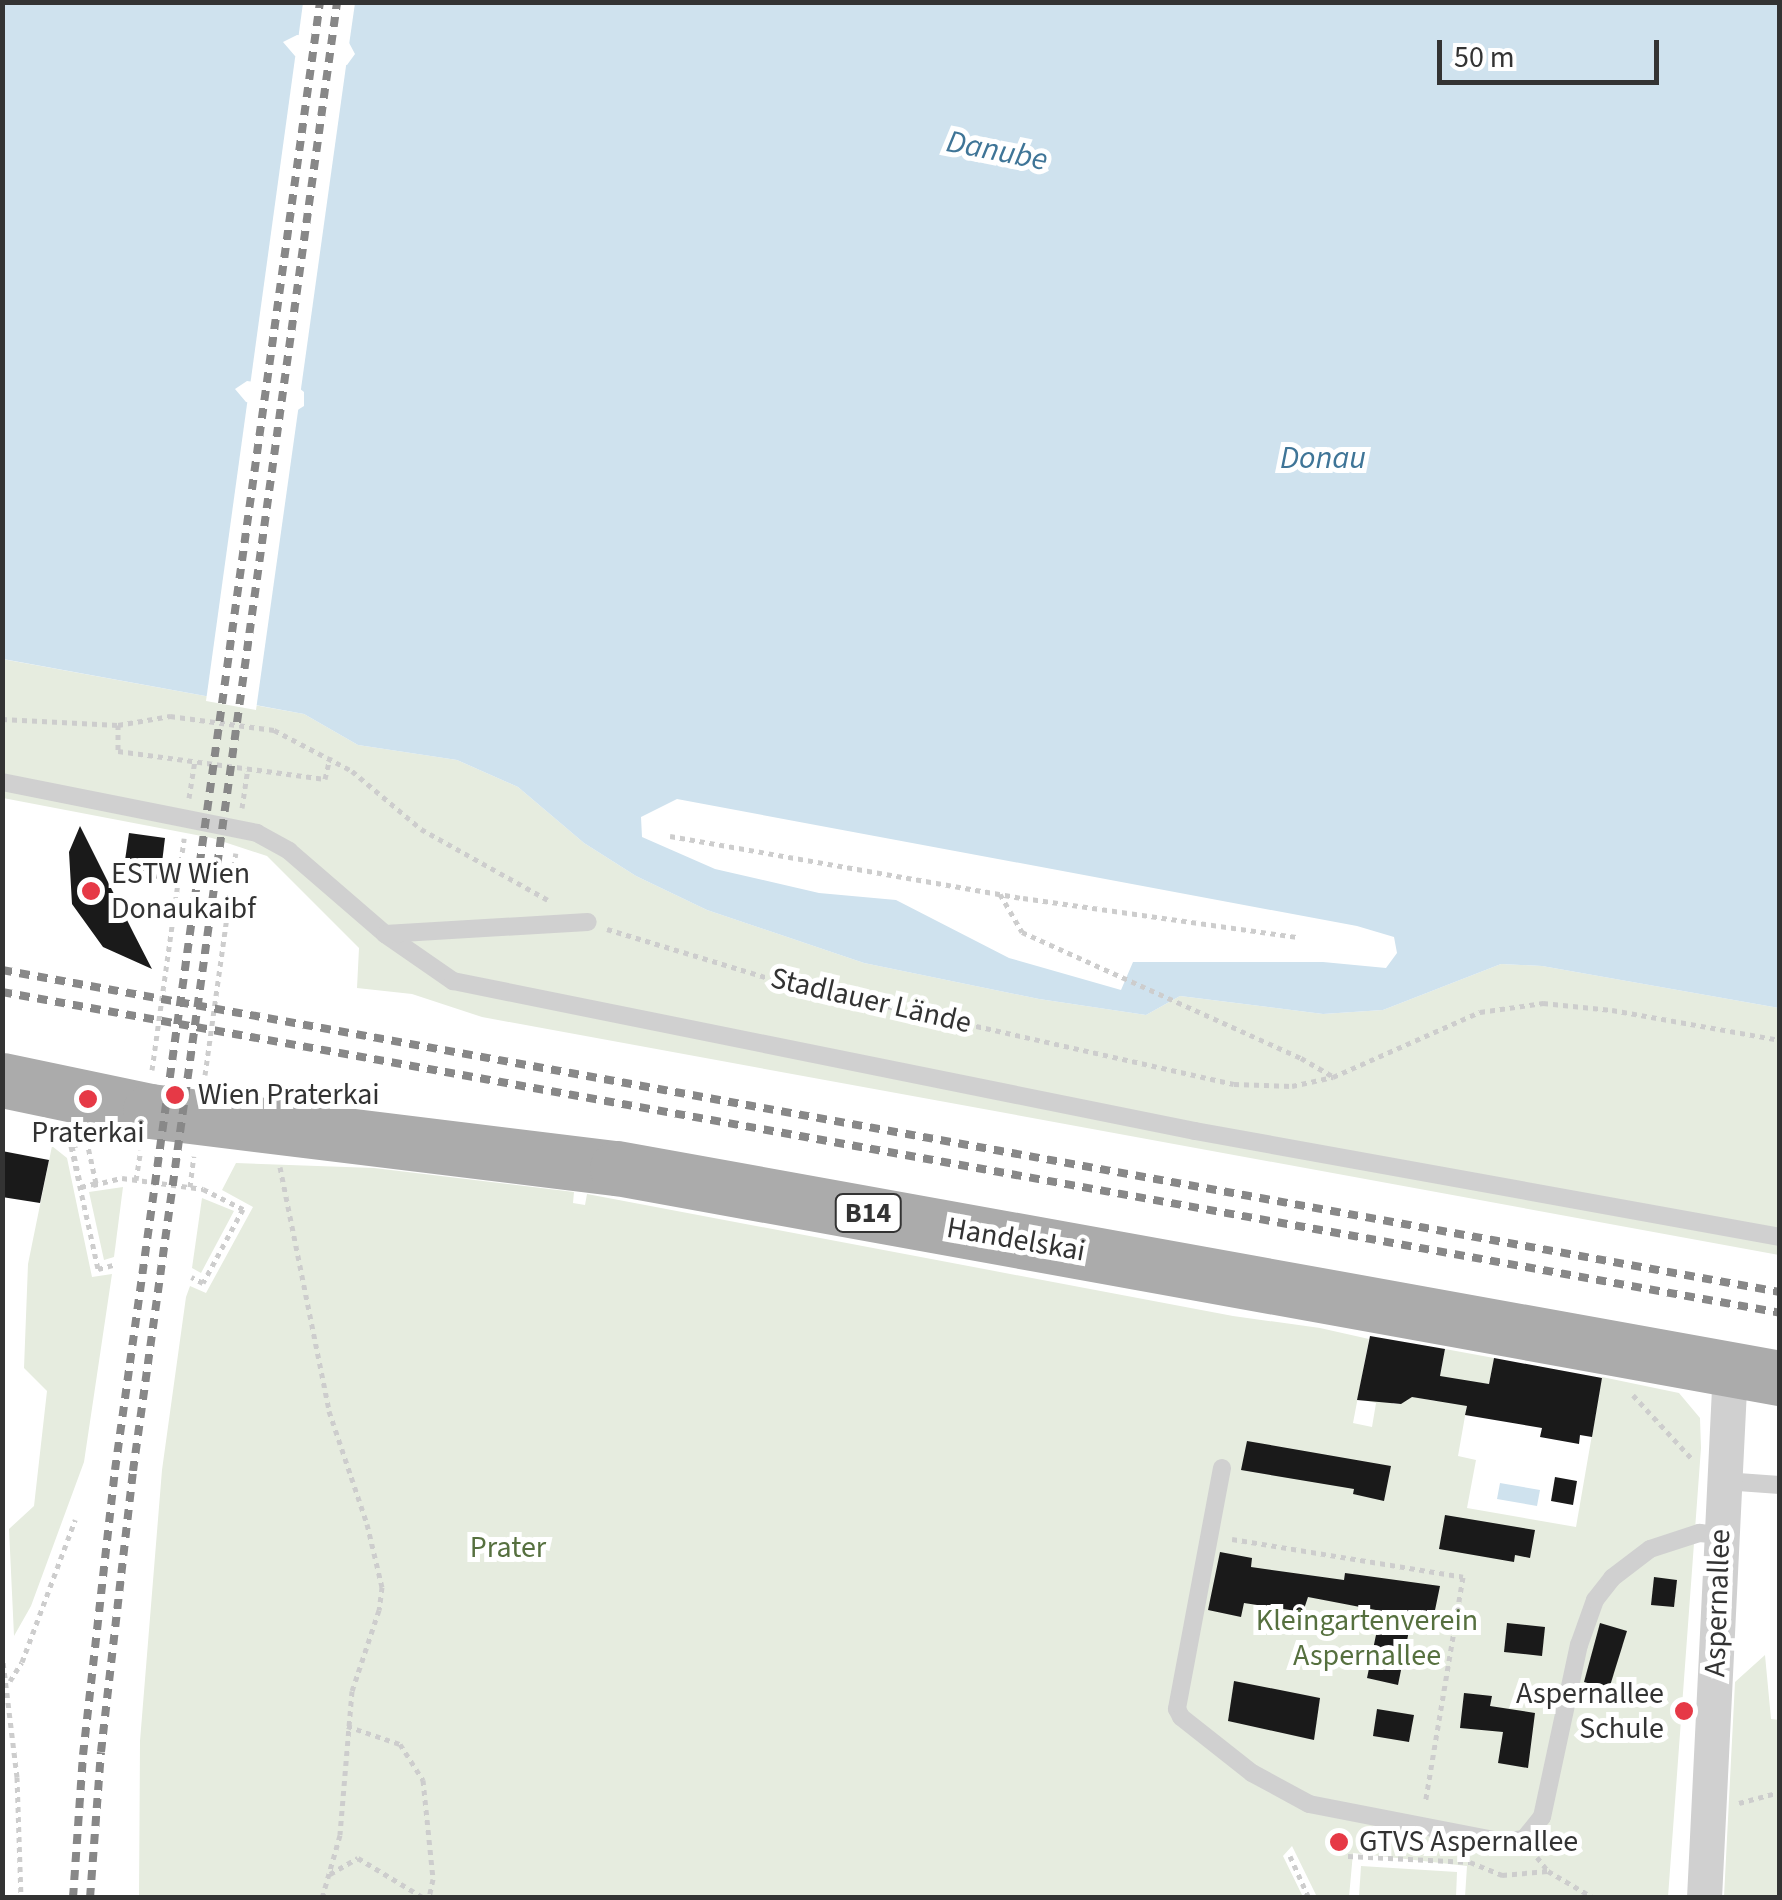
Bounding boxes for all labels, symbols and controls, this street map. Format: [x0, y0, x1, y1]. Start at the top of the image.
scale bar [1442, 20, 1664, 82]
text: 50 m [1454, 36, 1515, 79]
water label: Danube [943, 122, 1051, 180]
water label: Donau [1280, 439, 1366, 477]
place label: ESTW Wien Donaukaibf [111, 856, 256, 926]
marker: ESTW Wien Donaukaibf [80, 880, 102, 902]
street label: Stadlauer Lände [767, 960, 975, 1042]
place label: Wien Praterkai [198, 1077, 380, 1113]
marker: Wien Praterkai [162, 1082, 188, 1108]
marker: Praterkai [77, 1088, 99, 1110]
place label: Praterkai [31, 1115, 145, 1151]
road number: B14 [833, 1190, 903, 1236]
street label: Handelskai [944, 1210, 1088, 1270]
street label: Aspernallee [1697, 1528, 1739, 1678]
park label: Prater [470, 1530, 546, 1566]
park label: Kleingartenverein Aspernallee [1256, 1603, 1478, 1674]
place label: Aspernallee Schule [1516, 1676, 1664, 1746]
marker: Aspernallee Schule [1673, 1700, 1695, 1722]
place label: GTVS Aspernallee [1359, 1824, 1578, 1860]
marker: GTVS Aspernallee [1328, 1831, 1350, 1853]

